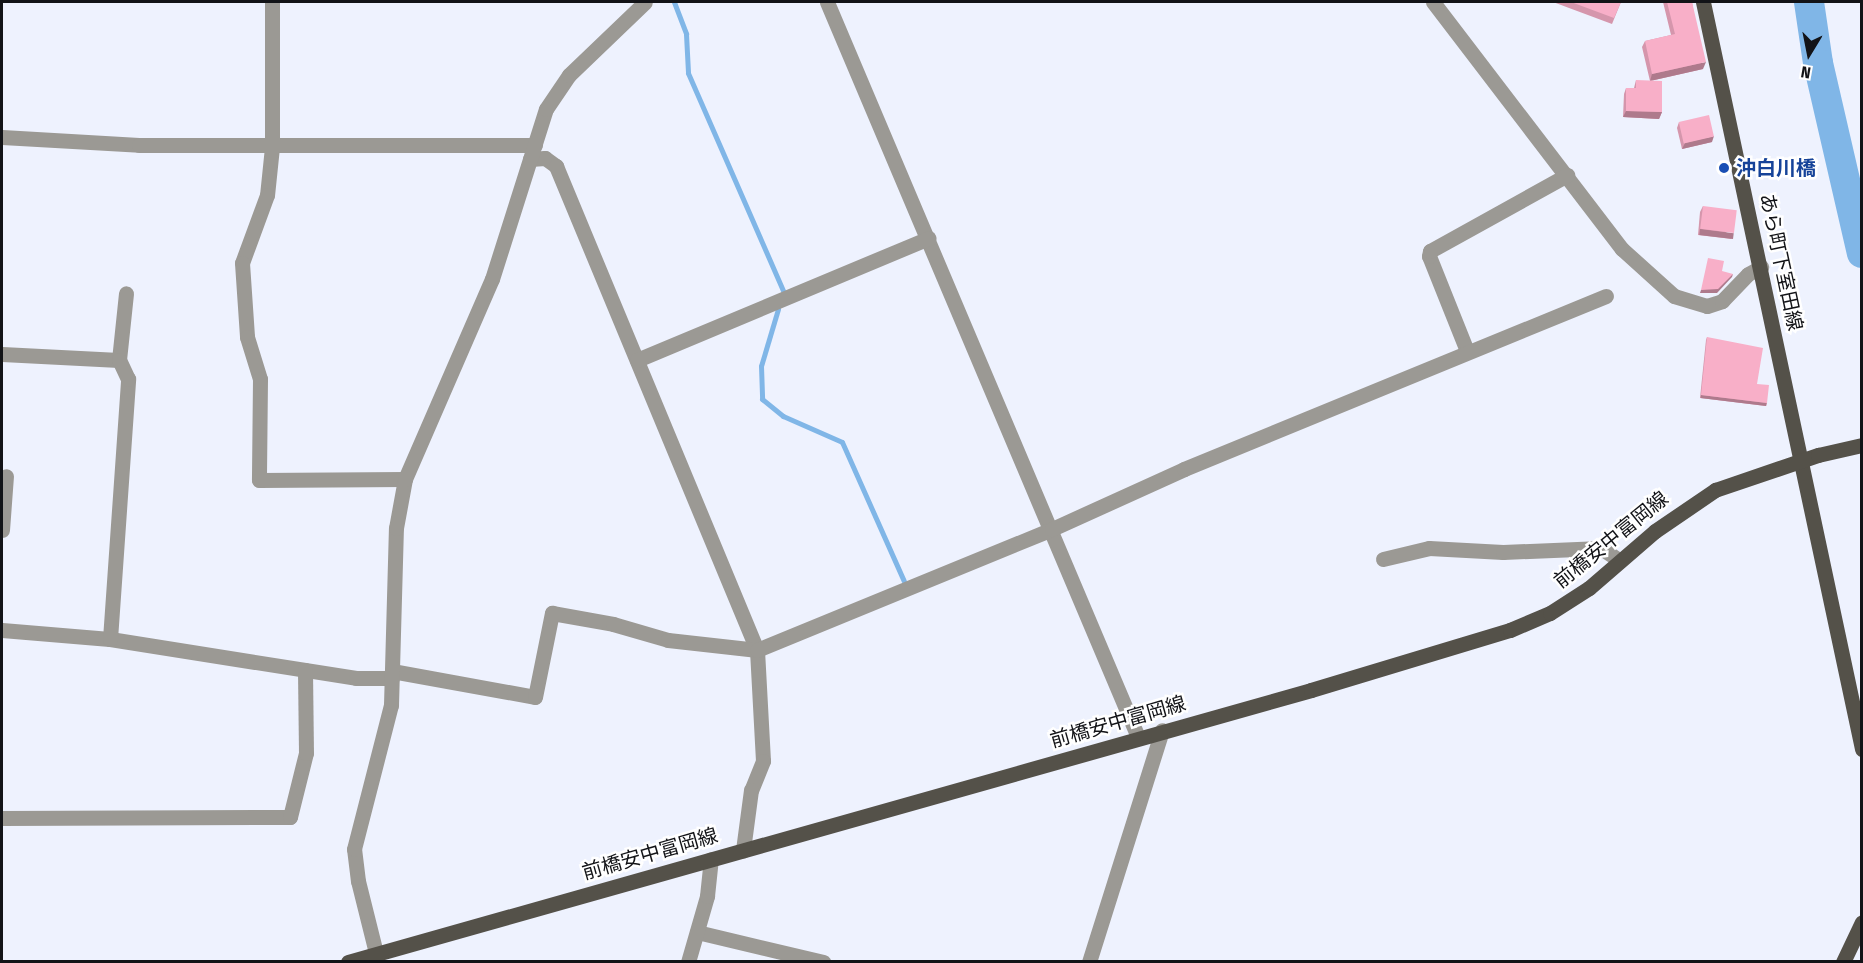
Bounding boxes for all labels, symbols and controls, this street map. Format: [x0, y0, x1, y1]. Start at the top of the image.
north arrow [1779, 24, 1839, 84]
text: N [1799, 62, 1812, 82]
place label: 沖白川橋 [1736, 156, 1816, 180]
marker: 沖白川橋 [1717, 161, 1731, 175]
street label: あら町下室田線 [1755, 191, 1807, 333]
street label: 前橋安中富岡線 [1549, 487, 1673, 593]
street label: 前橋安中富岡線 [1047, 691, 1189, 753]
street label: 前橋安中富岡線 [579, 823, 721, 885]

